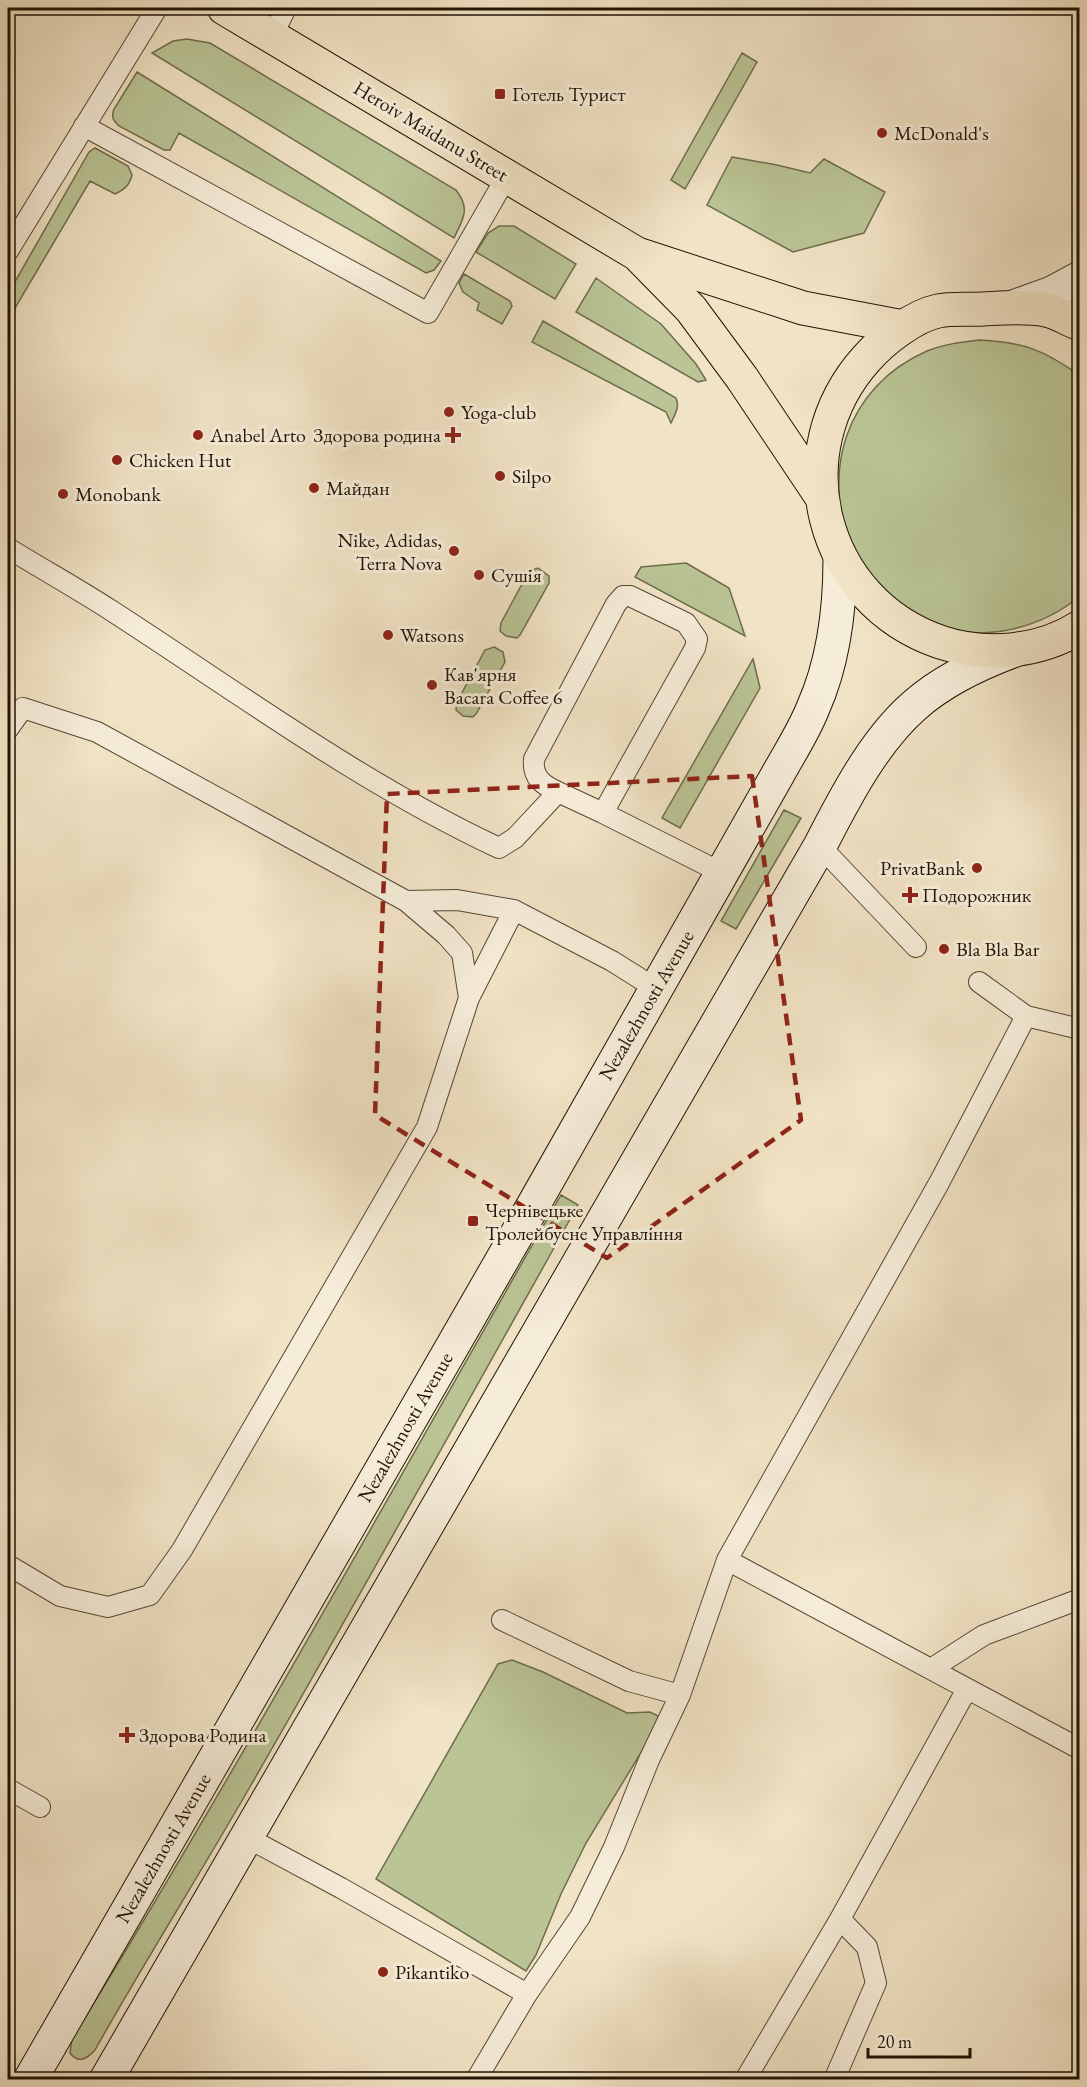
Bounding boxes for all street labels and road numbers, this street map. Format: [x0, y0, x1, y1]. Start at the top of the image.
street label: Heroiv Maidanu Street [349, 75, 514, 188]
street label: Nezalezhnosti Avenue [592, 925, 700, 1085]
street label: Nezalezhnosti Avenue [351, 1347, 459, 1507]
street label: Nezalezhnosti Avenue [109, 1768, 217, 1928]

